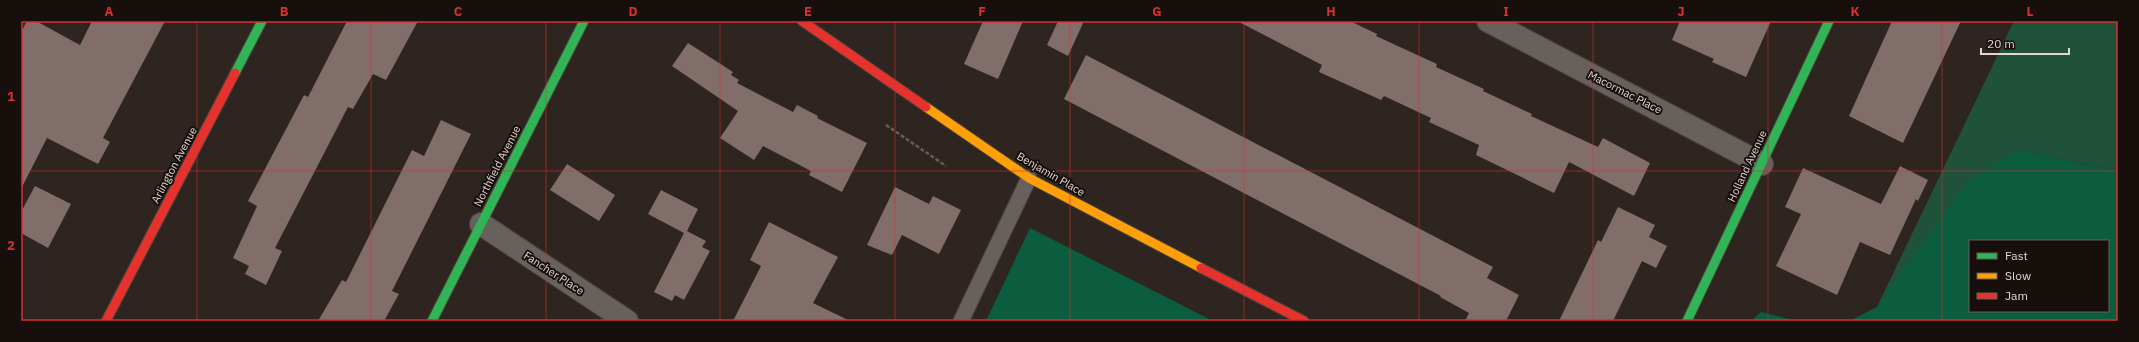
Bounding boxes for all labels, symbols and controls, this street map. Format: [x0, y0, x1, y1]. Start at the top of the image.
text: A [105, 3, 114, 20]
text: B [280, 3, 289, 20]
text: C [454, 3, 463, 20]
text: D [628, 3, 638, 20]
text: E [804, 3, 812, 20]
text: F [978, 3, 986, 20]
text: G [1152, 3, 1162, 20]
text: H [1326, 3, 1336, 20]
text: I [1503, 3, 1509, 20]
text: J [1677, 3, 1685, 20]
text: K [1850, 3, 1860, 20]
text: L [2027, 3, 2034, 20]
scale bar [1981, 30, 2069, 56]
text: 20 m [1987, 36, 2015, 51]
street label: Macormac Place [1586, 67, 1664, 117]
text: 1 [7, 88, 15, 105]
street label: Northfield Avenue [471, 123, 523, 209]
street label: Arlington Avenue [148, 124, 200, 206]
street label: Holland Avenue [1724, 128, 1770, 204]
street label: Benjamin Place [1014, 149, 1088, 199]
text: 2 [7, 237, 15, 254]
legend [1969, 240, 2109, 312]
street label: Fancher Place [521, 248, 587, 298]
text: Fast [2005, 248, 2028, 263]
text: Slow [2005, 268, 2031, 283]
text: Jam [2005, 288, 2028, 303]

